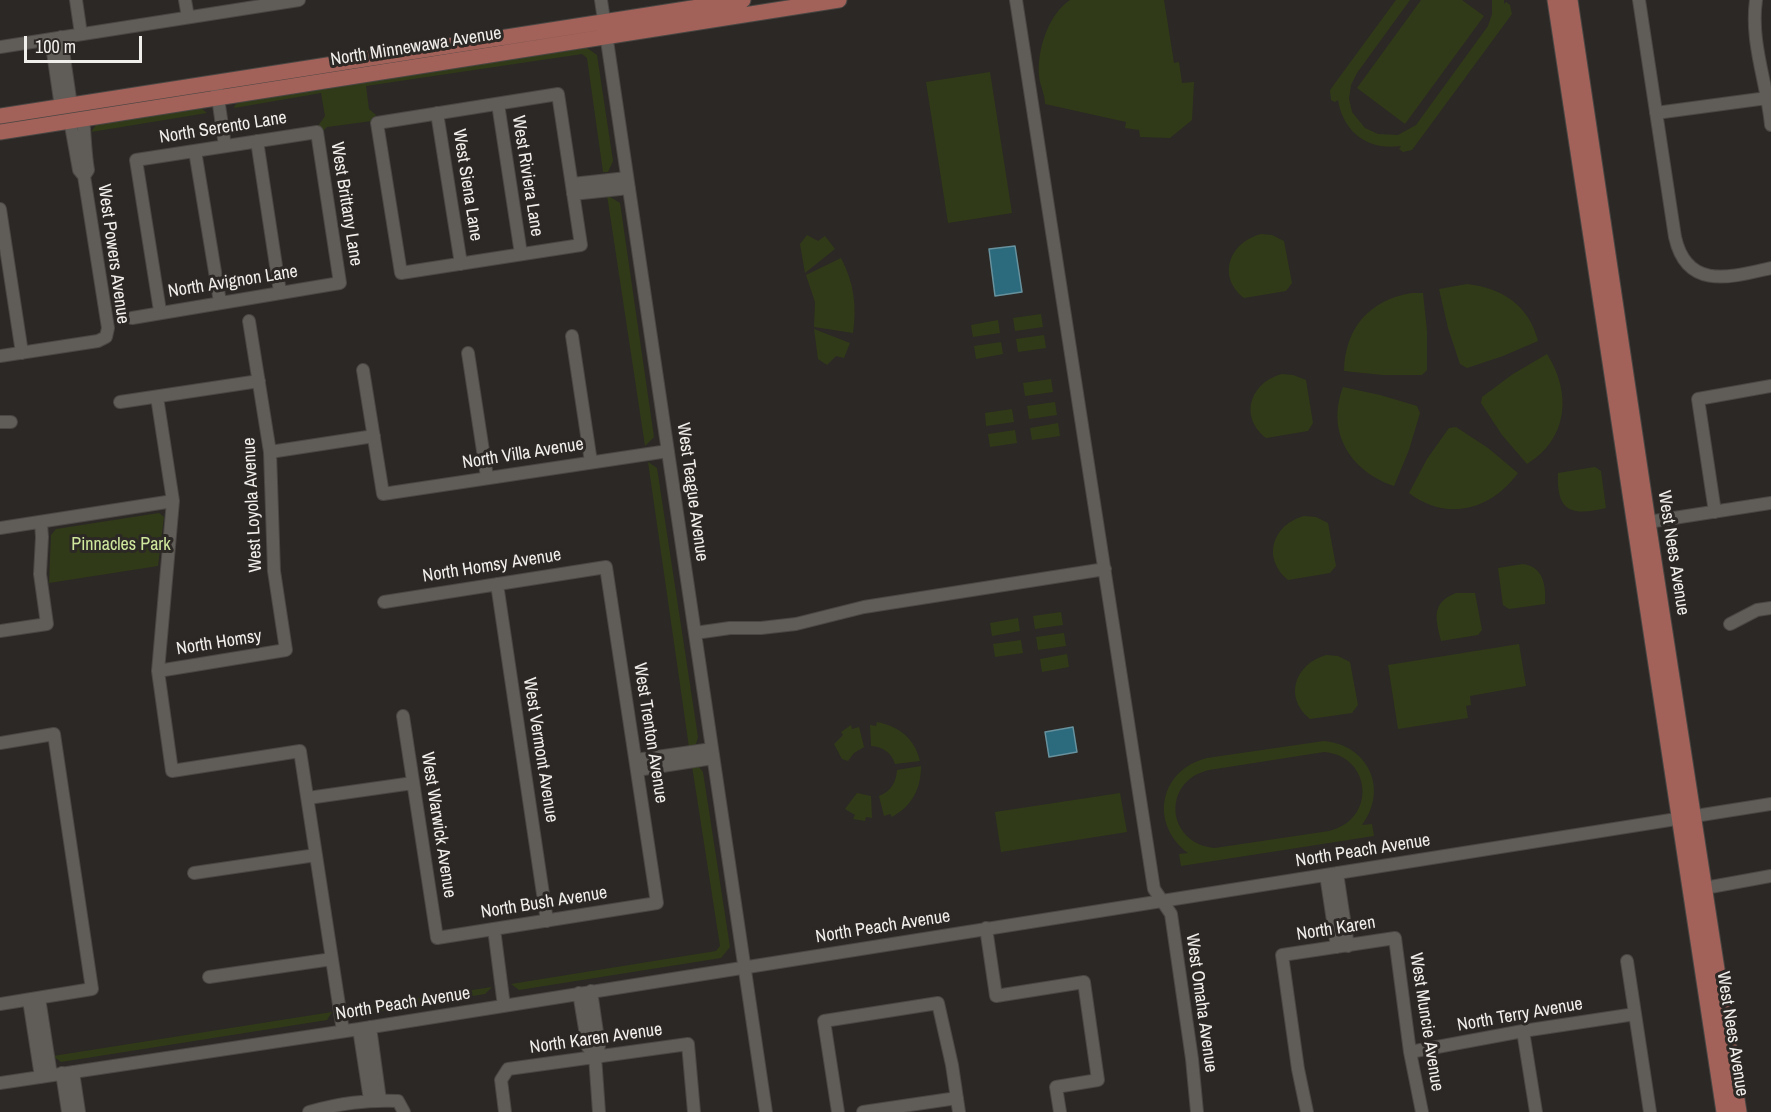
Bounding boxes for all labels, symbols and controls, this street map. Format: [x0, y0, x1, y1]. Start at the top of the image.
street label: North Minnewawa Avenue [329, 23, 503, 71]
scale bar [27, 24, 146, 62]
text: 100 m [35, 34, 76, 59]
street label: North Serento Lane [158, 107, 288, 149]
street label: West Riviera Lane [507, 114, 547, 238]
street label: West Siena Lane [447, 128, 487, 242]
street label: West Brittany Lane [326, 140, 366, 268]
street label: West Powers Avenue [93, 183, 133, 325]
street label: North Avignon Lane [167, 261, 299, 303]
street label: West Teague Avenue [672, 421, 712, 563]
street label: North Villa Avenue [461, 434, 585, 474]
street label: West Loyola Avenue [239, 437, 267, 573]
street label: West Nees Avenue [1652, 489, 1694, 617]
park label: Pinnacles Park [71, 534, 171, 556]
street label: North Homsy Avenue [421, 544, 563, 588]
street label: North Homsy [175, 626, 263, 660]
street label: West Trenton Avenue [628, 661, 672, 805]
street label: West Vermont Avenue [518, 676, 562, 824]
street label: West Warwick Avenue [416, 751, 460, 899]
street label: North Peach Avenue [1294, 830, 1432, 872]
street label: North Bush Avenue [479, 882, 609, 924]
street label: North Peach Avenue [814, 906, 952, 948]
street label: North Karen [1295, 912, 1377, 946]
street label: West Omaha Avenue [1181, 932, 1221, 1074]
street label: West Muncie Avenue [1404, 951, 1448, 1093]
street label: West Nees Avenue [1711, 970, 1753, 1098]
street label: North Peach Avenue [334, 983, 472, 1025]
street label: North Terry Avenue [1456, 993, 1584, 1037]
street label: North Karen Avenue [528, 1019, 664, 1059]

